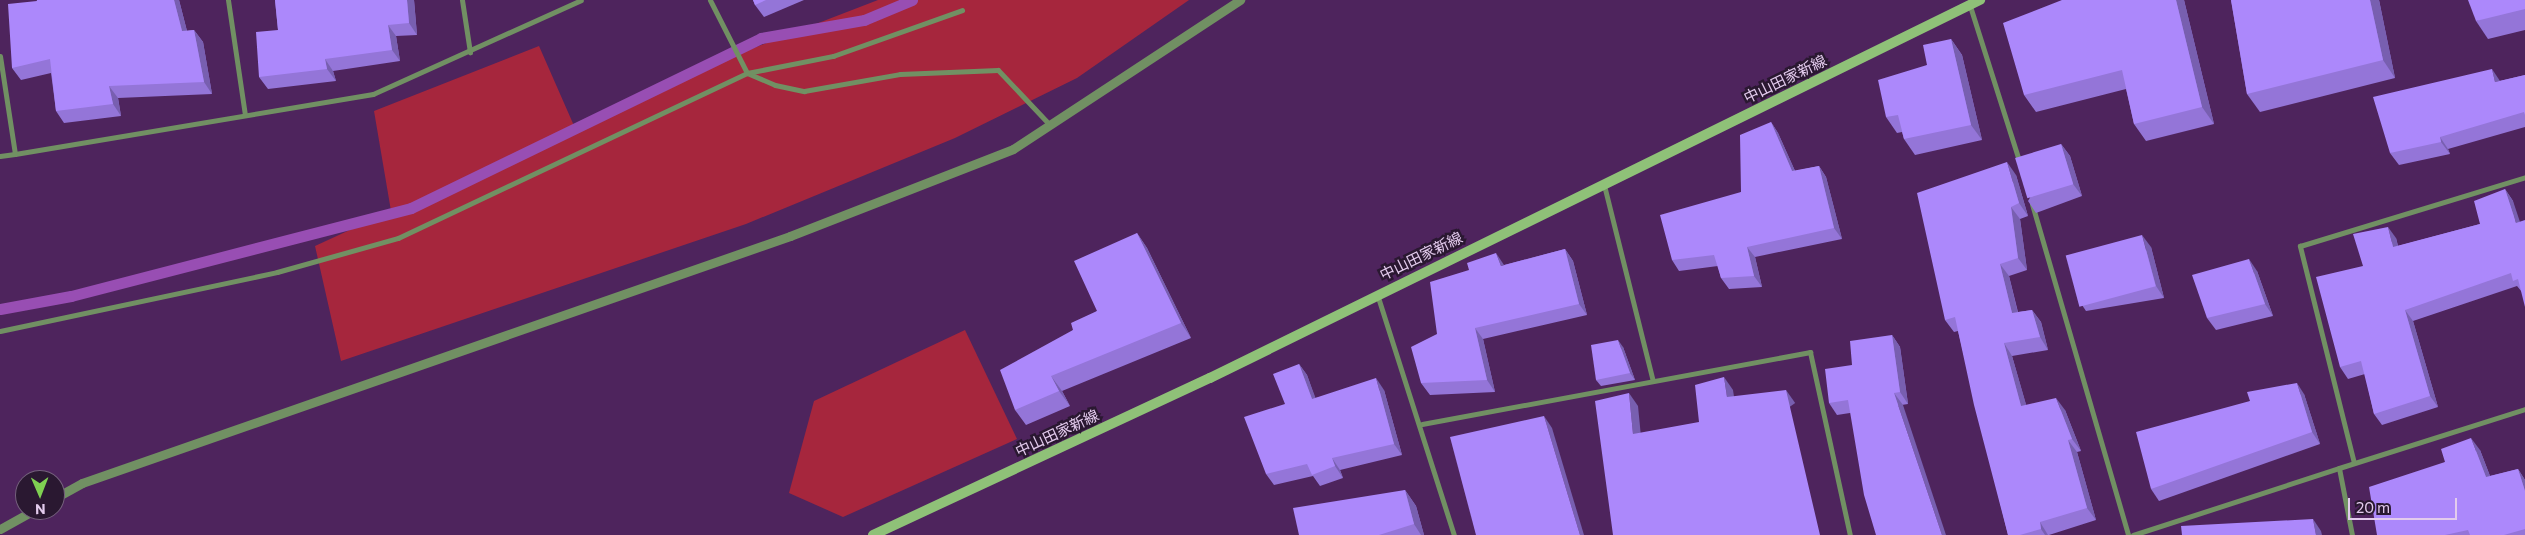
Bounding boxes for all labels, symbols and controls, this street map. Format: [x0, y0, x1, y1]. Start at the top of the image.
street label: 中山田家新線 [1741, 51, 1829, 107]
street label: 中山田家新線 [1377, 228, 1465, 284]
street label: 中山田家新線 [1012, 406, 1102, 460]
north arrow [15, 470, 65, 520]
scale bar [2350, 488, 2459, 520]
text: 20 m [2356, 498, 2390, 516]
text: N [35, 501, 46, 518]

